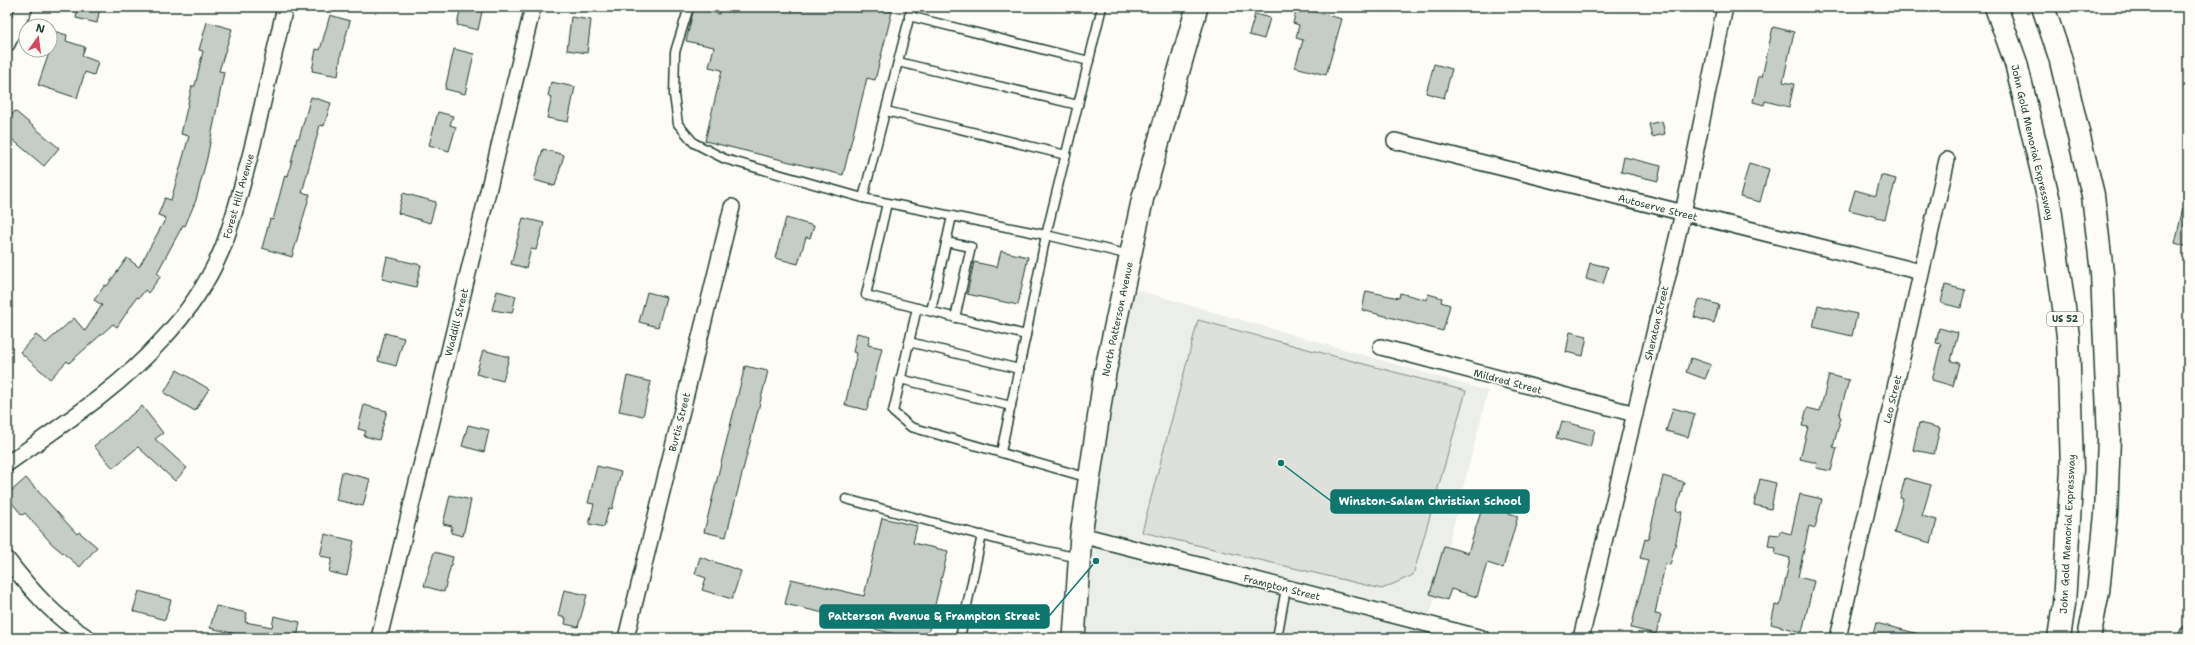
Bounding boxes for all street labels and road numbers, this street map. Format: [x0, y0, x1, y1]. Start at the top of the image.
street label: John Gold Memorial Expressway [2008, 63, 2057, 222]
street label: Forest Hill Avenue [220, 152, 257, 240]
street label: Autoserve Street [1617, 191, 1699, 224]
street label: North Patterson Avenue [1099, 260, 1136, 378]
street label: Sheraton Street [1642, 284, 1671, 362]
street label: Waddill Street [442, 287, 471, 357]
road number: US 52 [2047, 312, 2083, 326]
street label: Mildred Street [1472, 366, 1544, 397]
street label: Leo Street [1881, 373, 1904, 425]
street label: Burtis Street [666, 391, 693, 453]
street label: John Gold Memorial Expressway [2057, 454, 2078, 614]
street label: Frampton Street [1242, 572, 1322, 603]

